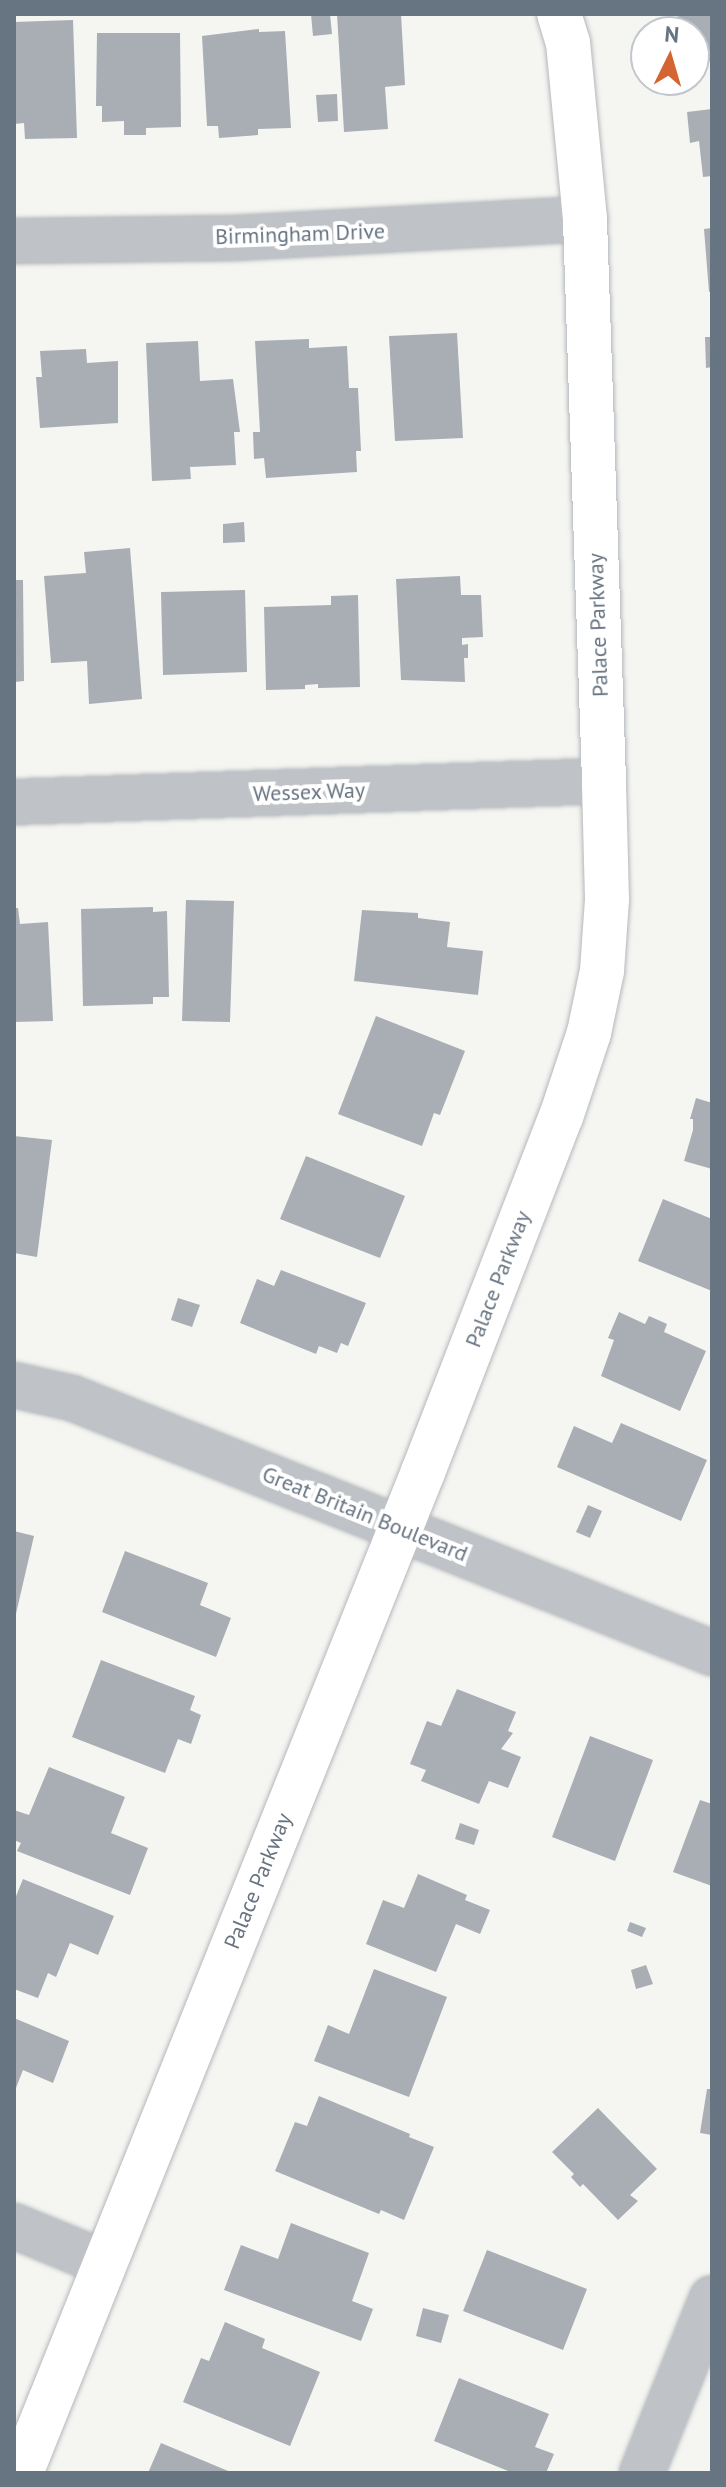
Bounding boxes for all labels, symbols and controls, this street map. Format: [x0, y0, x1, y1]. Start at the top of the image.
north arrow [630, 16, 710, 96]
text: N [663, 20, 680, 49]
street label: Birmingham Drive [215, 218, 385, 250]
street label: Palace Parkway [582, 553, 614, 697]
street label: Wessex Way [252, 777, 366, 807]
street label: Palace Parkway [460, 1207, 536, 1351]
street label: Great Britain Boulevard [258, 1461, 472, 1567]
street label: Palace Parkway [219, 1809, 297, 1953]

